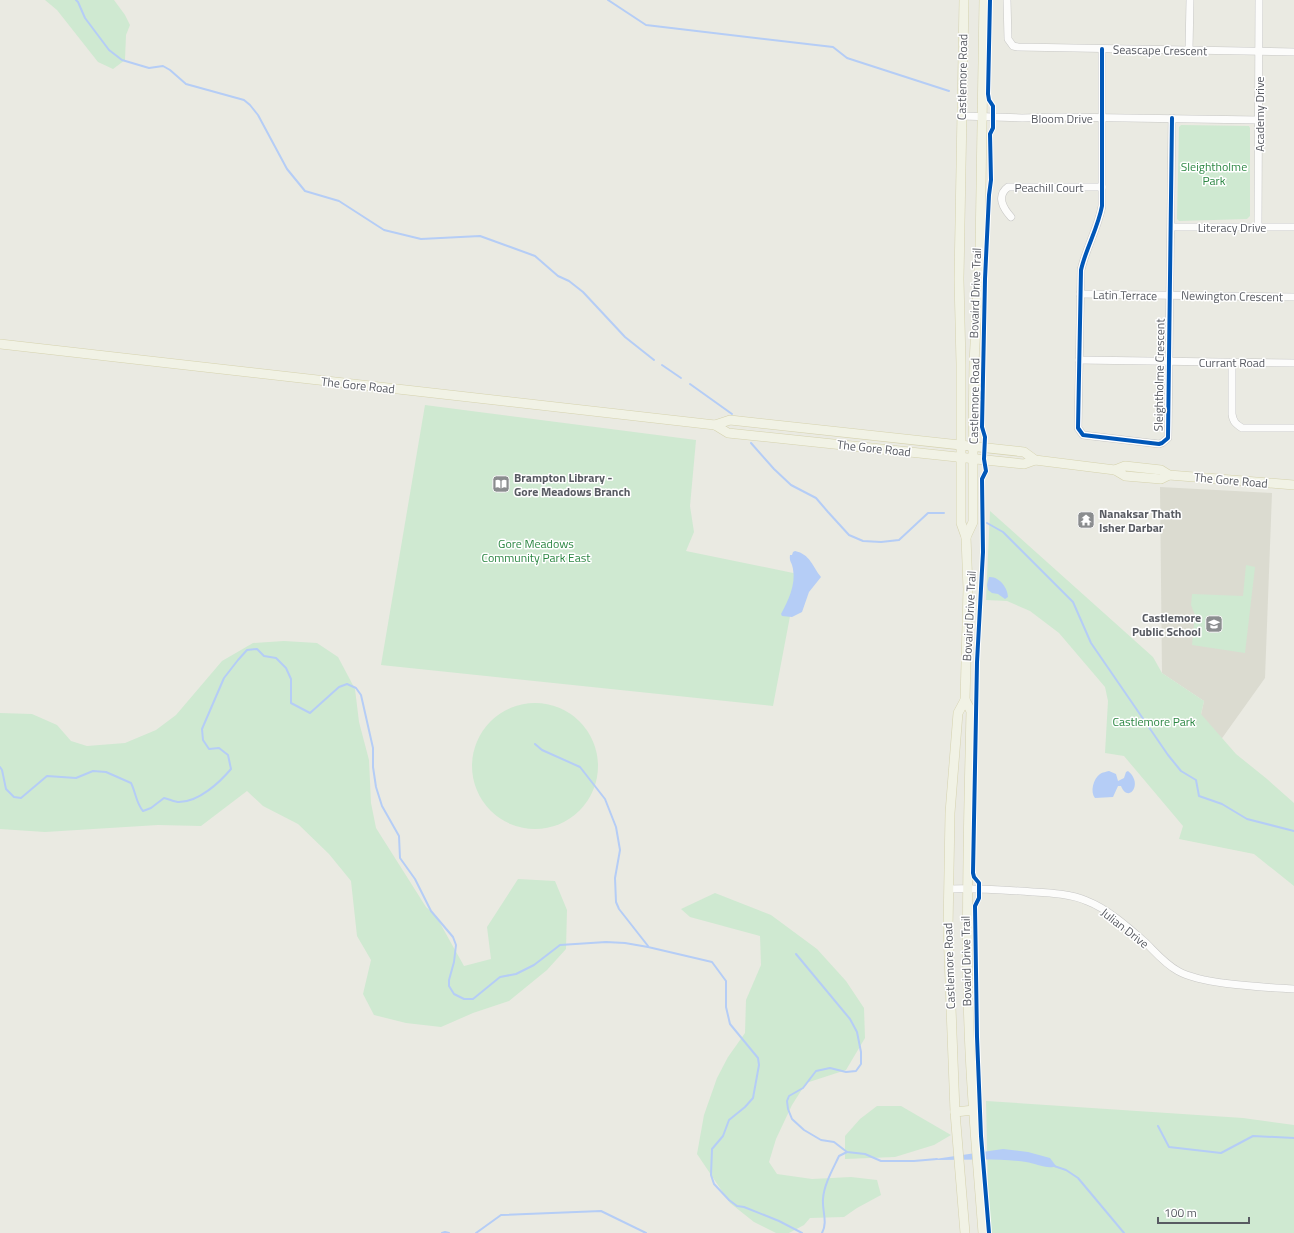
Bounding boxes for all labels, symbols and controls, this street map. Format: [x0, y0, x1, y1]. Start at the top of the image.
street label: Castlemore Road [952, 34, 972, 120]
street label: Seascape Crescent [1113, 40, 1208, 60]
street label: Academy Drive [1250, 76, 1269, 152]
street label: Bloom Drive [1031, 109, 1093, 128]
park label: Sleightholme Park [1181, 157, 1247, 190]
street label: Peachill Court [1014, 178, 1084, 197]
street label: Literacy Drive [1198, 218, 1266, 237]
street label: Bovaird Drive Trail [964, 247, 986, 339]
street label: Latin Terrace [1093, 285, 1157, 305]
street label: Newington Crescent [1181, 286, 1284, 306]
street label: Sleightholme Crescent [1149, 318, 1169, 432]
street label: Currant Road [1199, 353, 1265, 372]
street label: Castlemore Road [964, 358, 984, 444]
street label: The Gore Road [320, 372, 396, 398]
street label: The Gore Road [836, 435, 912, 461]
street label: The Gore Road [1193, 467, 1269, 493]
place label: Brampton Library - Gore Meadows Branch [514, 468, 631, 501]
library icon: Brampton Library - Gore Meadows Branch [491, 474, 511, 494]
place label: Nanaksar Thath Isher Darbar [1099, 504, 1181, 537]
temple icon: Nanaksar Thath Isher Darbar [1076, 510, 1096, 530]
park label: Gore Meadows Community Park East [482, 534, 591, 567]
street label: Bovaird Drive Trail [957, 570, 981, 662]
place label: Castlemore Public School [1132, 608, 1201, 641]
school or university icon: Castlemore Public School [1204, 614, 1224, 634]
park label: Castlemore Park [1112, 712, 1196, 731]
street label: Julian Drive [1097, 903, 1153, 953]
street label: Bovaird Drive Trail [956, 916, 976, 1006]
street label: Castlemore Road [938, 923, 960, 1009]
scale bar [1158, 1199, 1249, 1225]
text: 100 m [1164, 1203, 1197, 1222]

